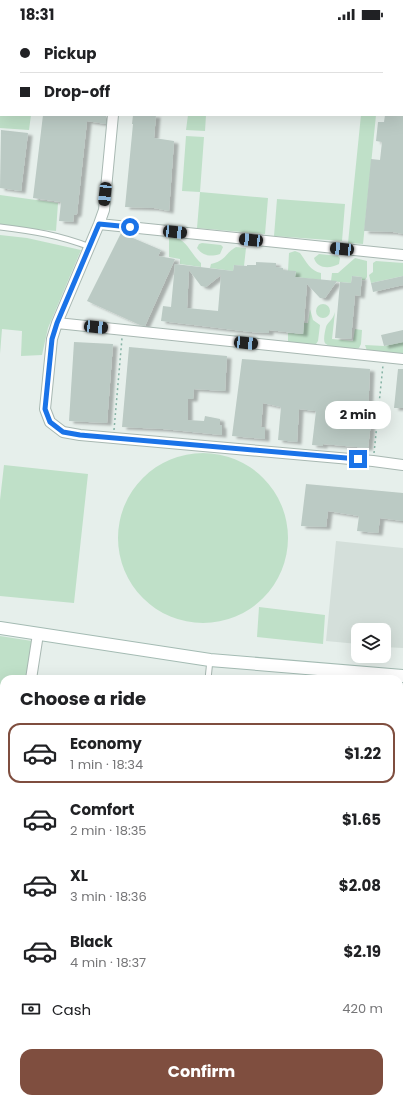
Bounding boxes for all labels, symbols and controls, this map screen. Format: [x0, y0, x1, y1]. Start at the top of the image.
text: 18:31 [20, 4, 54, 25]
text: Pickup [44, 43, 96, 64]
text: Drop-off [44, 81, 110, 102]
car [98, 181, 112, 207]
route start [121, 218, 139, 236]
car [162, 225, 188, 239]
car [238, 233, 264, 247]
car [329, 242, 355, 256]
car [83, 320, 109, 334]
car [233, 336, 259, 350]
callout: 2 min [325, 401, 391, 429]
text: 2 min [340, 405, 376, 424]
route end [349, 450, 367, 468]
map controls [351, 623, 391, 663]
button: layers [351, 623, 391, 663]
text: Choose a ride [20, 686, 146, 711]
text: Economy [70, 733, 142, 754]
icon: car [22, 735, 58, 771]
text: $1.22 [344, 743, 381, 764]
text: 1 min · 18:34 [70, 755, 143, 774]
text: Comfort [70, 799, 134, 820]
icon: car [22, 801, 58, 837]
text: $1.65 [342, 809, 381, 830]
text: 2 min · 18:35 [70, 821, 147, 840]
text: XL [70, 865, 88, 886]
icon: car [22, 867, 58, 903]
text: $2.08 [339, 875, 381, 896]
text: 3 min · 18:36 [70, 887, 147, 906]
text: Black [70, 931, 113, 952]
icon: car [22, 933, 58, 969]
text: $2.19 [343, 941, 381, 962]
text: 4 min · 18:37 [70, 953, 146, 972]
icon: cash [20, 998, 42, 1020]
text: Cash [52, 999, 91, 1020]
text: 420 m [342, 999, 383, 1018]
button: Confirm [20, 1049, 383, 1095]

